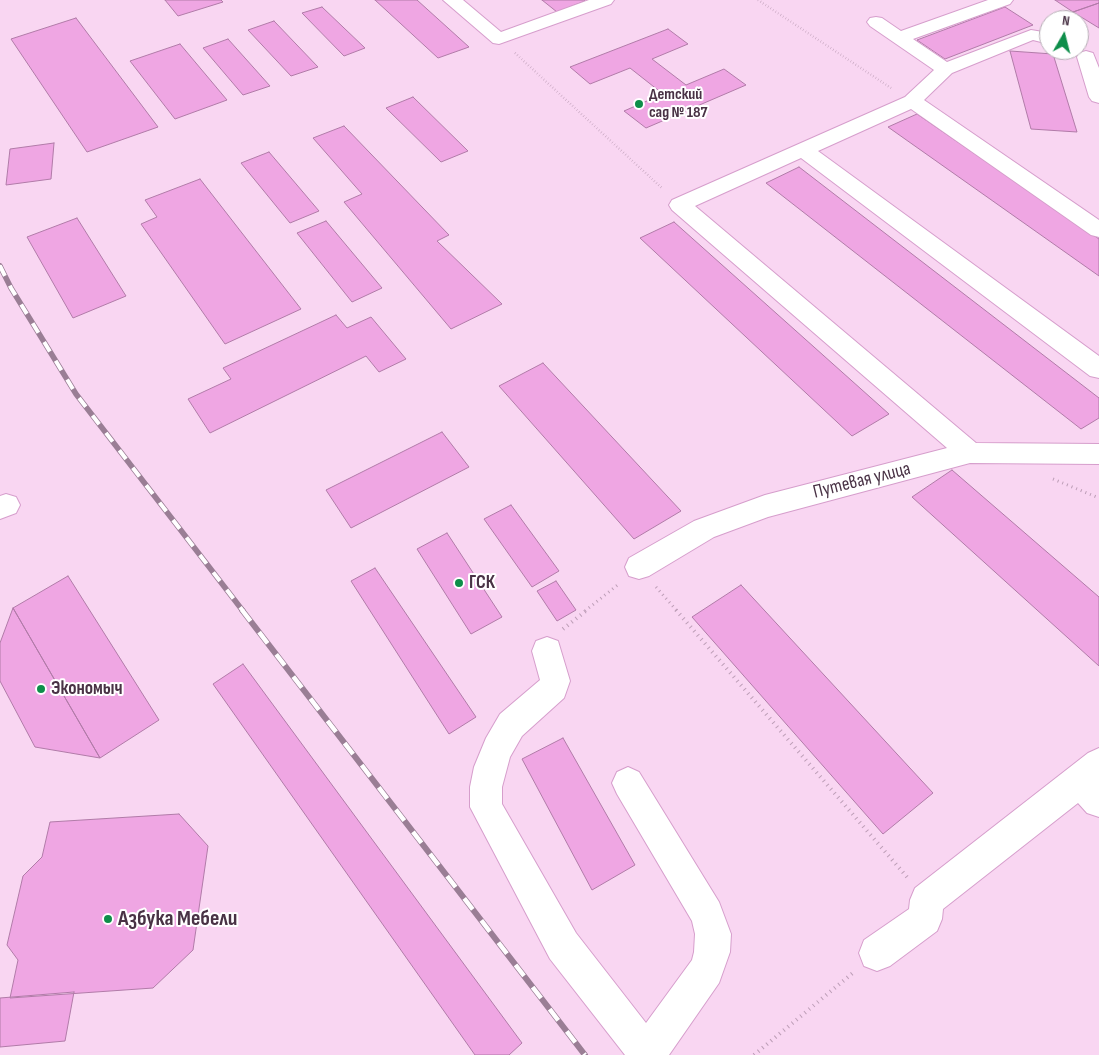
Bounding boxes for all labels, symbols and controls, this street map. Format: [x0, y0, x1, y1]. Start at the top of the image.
north arrow [1039, 10, 1089, 60]
text: N [1061, 12, 1071, 30]
place label: Детский сад № 187 [649, 85, 707, 123]
marker: Детский сад № 187 [633, 98, 645, 110]
street label: Путевая улица [811, 458, 913, 504]
place label: ГСК [469, 572, 495, 594]
marker: ГСК [453, 577, 465, 589]
place label: Экономыч [51, 678, 123, 700]
marker: Экономыч [35, 683, 47, 695]
place label: Азбука Мебели [118, 906, 237, 932]
marker: Азбука Мебели [102, 913, 114, 925]

